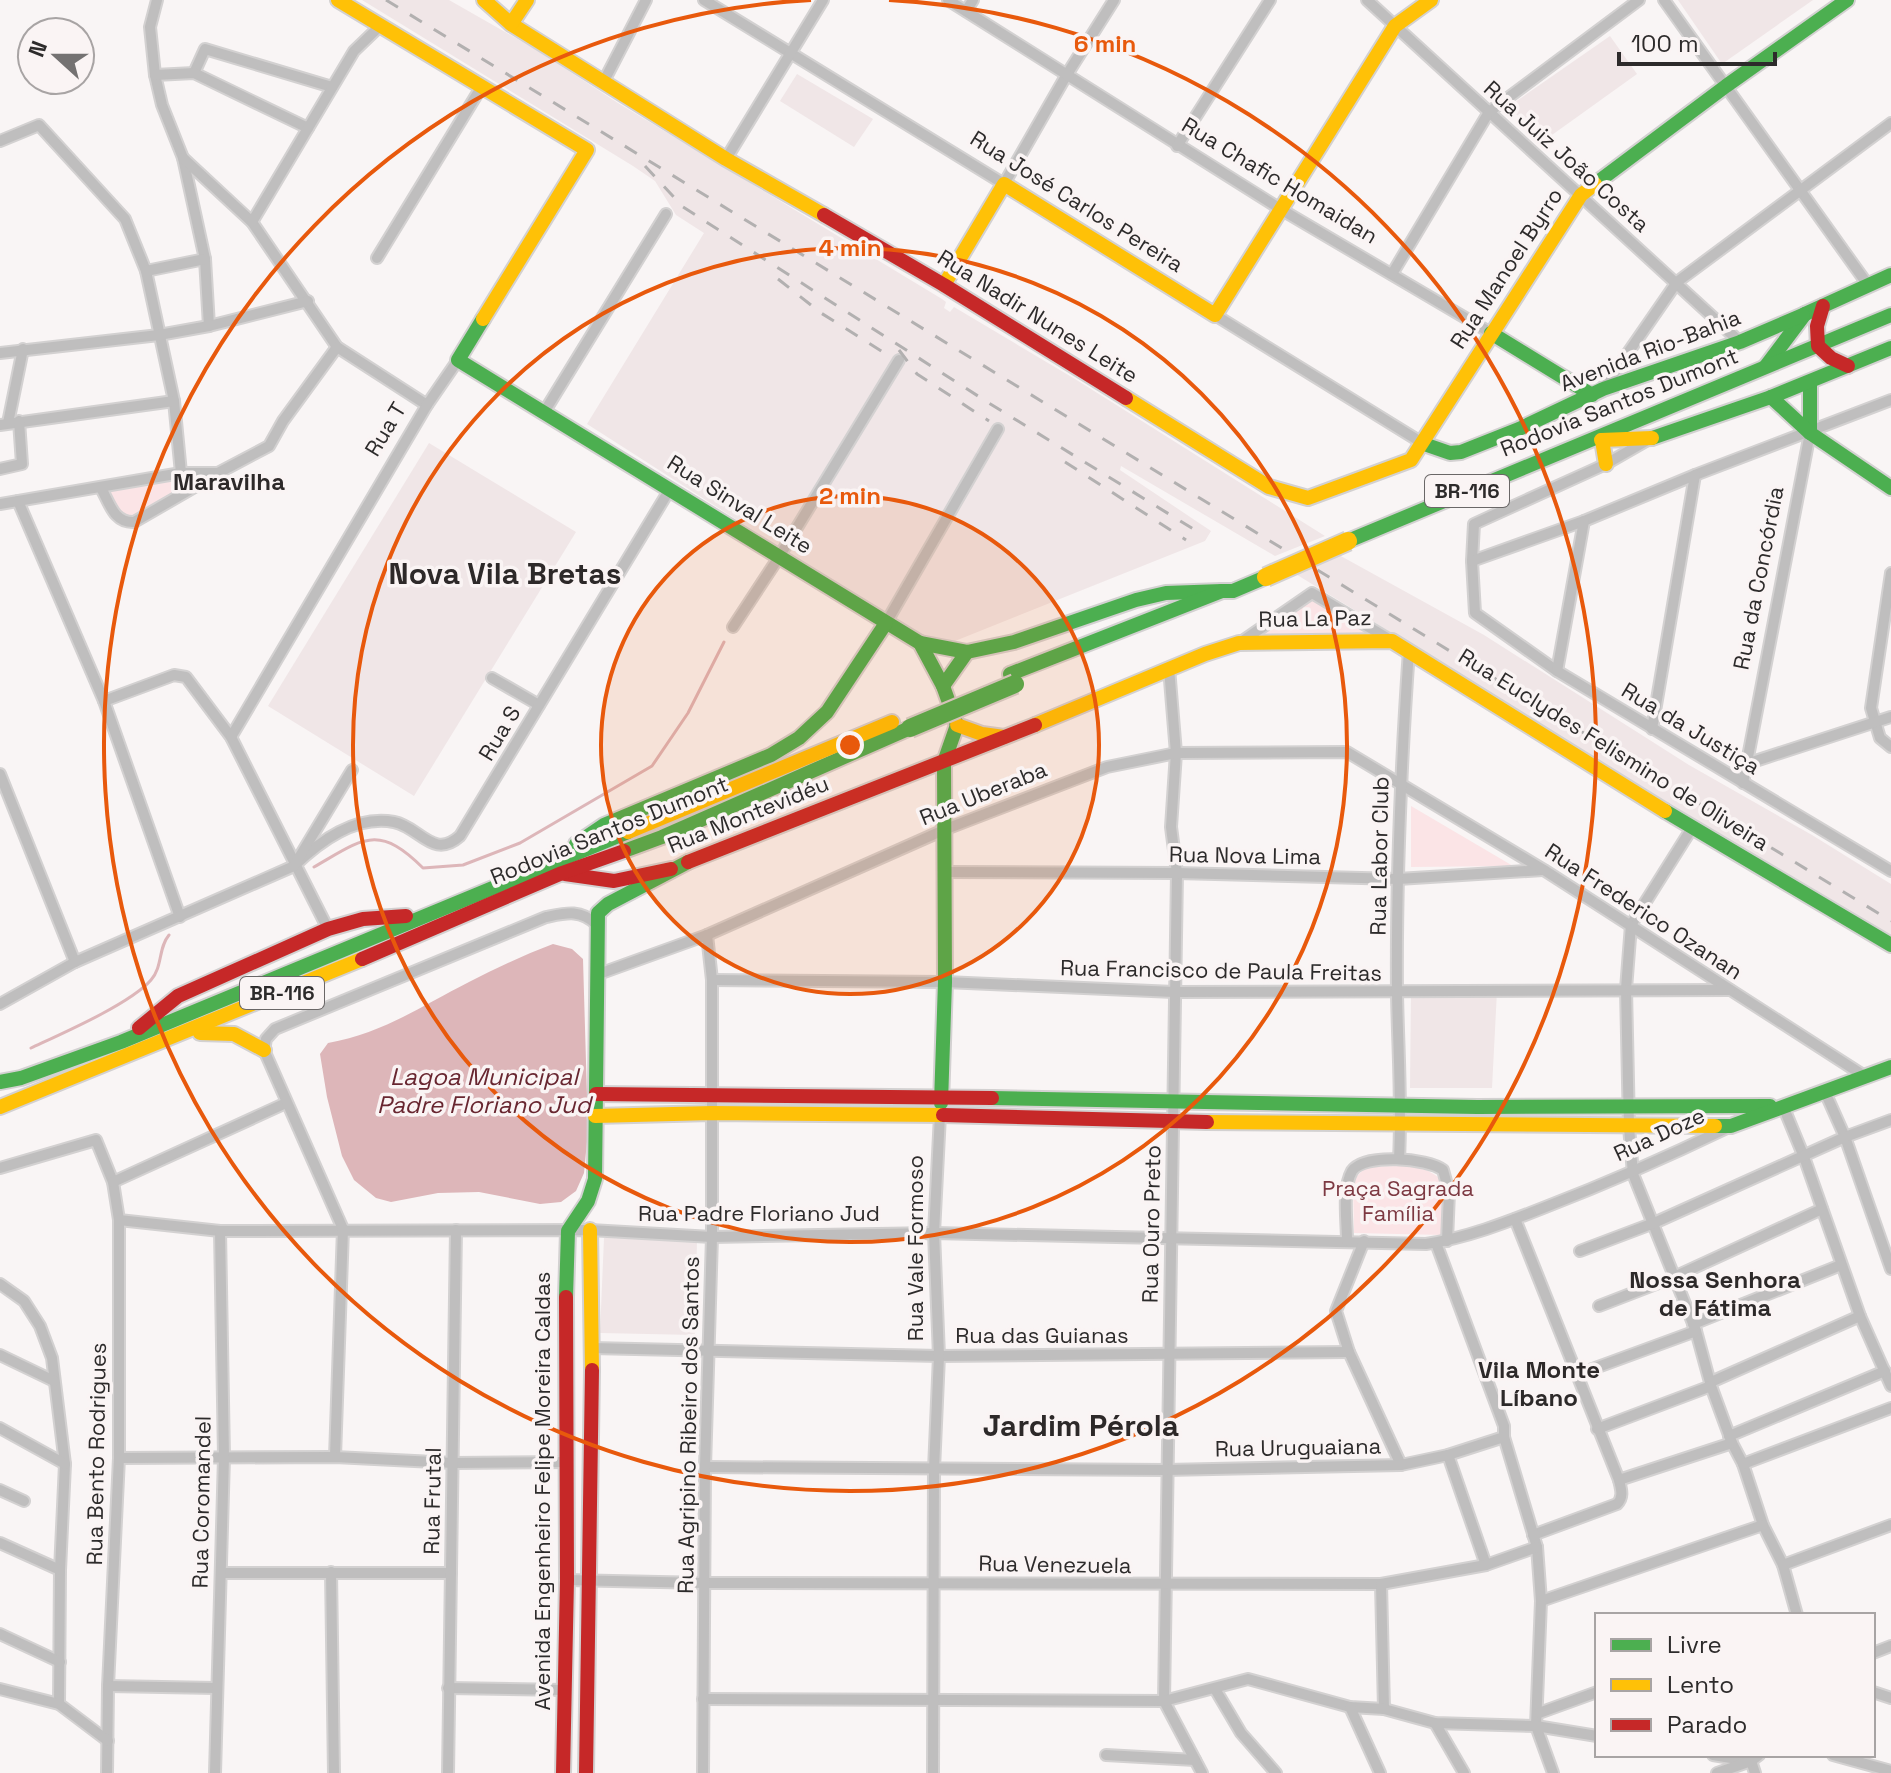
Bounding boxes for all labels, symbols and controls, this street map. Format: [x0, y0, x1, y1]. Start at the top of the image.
north arrow [16, 16, 96, 96]
scale bar [1619, 16, 1775, 66]
text: 6 min [1074, 28, 1136, 59]
text: 100 m [1631, 28, 1699, 59]
text: N [22, 37, 53, 61]
street label: Rua Juiz João Costa [1478, 74, 1656, 238]
street label: Rua Chafic Homaidan [1177, 110, 1383, 250]
street label: Rua José Carlos Pereira [965, 124, 1189, 278]
street label: Rua Manoel Byrro [1444, 182, 1568, 354]
text: 4 min [818, 232, 882, 263]
street label: Rua Nadir Nunes Leite [933, 243, 1143, 389]
street label: Avenida Rio-Bahia [1556, 303, 1744, 397]
street label: Rodovia Santos Dumont [1496, 341, 1742, 463]
street label: Rua T [358, 397, 412, 461]
street label: Rua Sinval Leite [662, 448, 818, 560]
district label: Maravilha [173, 466, 285, 497]
road number: BR-116 [1425, 475, 1509, 507]
text: 2 min [819, 480, 881, 511]
street label: Rua da Concórdia [1726, 484, 1790, 672]
district label: Nova Vila Bretas [389, 554, 621, 593]
street label: Rua La Paz [1258, 603, 1372, 633]
street label: Rua Euclydes Felismino de Oliveira [1454, 642, 1775, 857]
street label: Rua da Justiça [1617, 676, 1766, 781]
street label: Rua S [472, 700, 526, 766]
centre of rings [836, 731, 864, 759]
street label: Rua Uberaba [915, 755, 1051, 831]
street label: Rodovia Santos Dumont [486, 769, 732, 891]
street label: Rua Montevidéu [663, 769, 833, 859]
street label: Rua Labor Club [1364, 776, 1394, 936]
street label: Rua Frederico Ozanan [1540, 837, 1748, 985]
street label: Rua Nova Lima [1169, 840, 1322, 870]
street label: Rua Francisco de Paula Freitas [1060, 953, 1382, 987]
road number: BR-116 [240, 977, 324, 1009]
water label: Lagoa Municipal Padre Floriano Jud [377, 1061, 594, 1120]
street label: Rua Doze [1609, 1101, 1709, 1167]
street label: Rua Ouro Preto [1136, 1145, 1166, 1303]
street label: Rua Vale Formoso [901, 1155, 929, 1341]
park label: Praça Sagrada Família [1322, 1174, 1474, 1227]
street label: Rua Padre Floriano Jud [638, 1199, 880, 1227]
street label: Rua Agripino Ribeiro dos Santos [671, 1256, 705, 1594]
district label: Nossa Senhora de Fátima [1629, 1264, 1801, 1323]
street label: Avenida Engenheiro Felipe Moreira Caldas [528, 1272, 556, 1710]
street label: Rua das Guianas [955, 1321, 1129, 1349]
street label: Rua Bento Rodrigues [80, 1342, 112, 1566]
district label: Vila Monte Líbano [1478, 1354, 1600, 1413]
district label: Jardim Pérola [983, 1406, 1179, 1445]
street label: Rua Coromandel [185, 1416, 217, 1588]
street label: Rua Uruguaiana [1215, 1432, 1382, 1462]
street label: Rua Frutal [417, 1447, 447, 1555]
street label: Rua Venezuela [978, 1549, 1132, 1579]
legend [1595, 1613, 1875, 1757]
text: Livre [1667, 1629, 1722, 1660]
text: Lento [1667, 1669, 1734, 1700]
text: Parado [1667, 1709, 1747, 1740]

